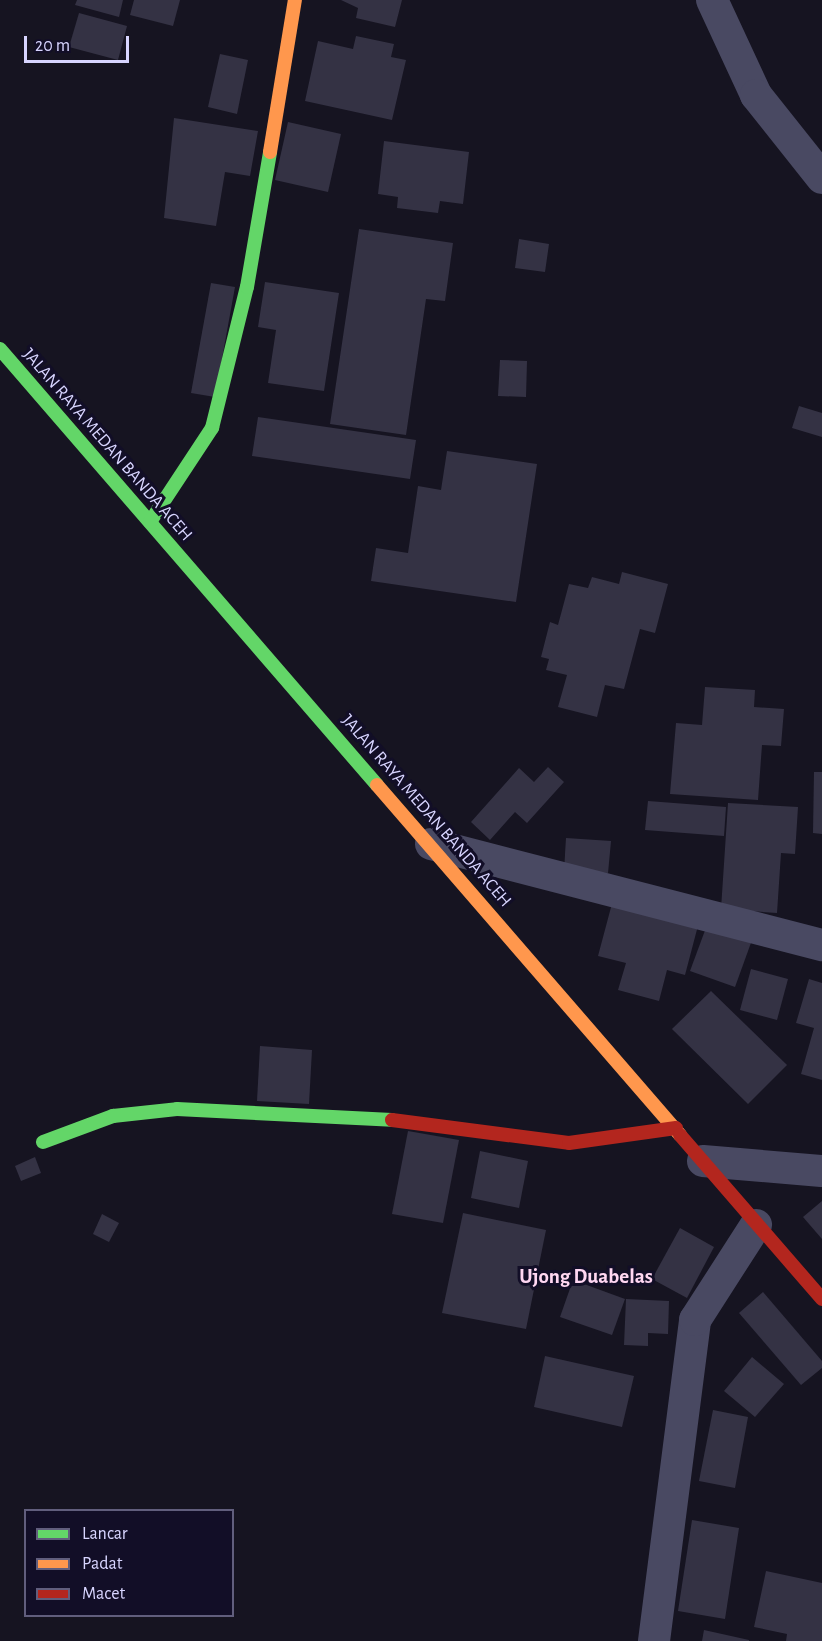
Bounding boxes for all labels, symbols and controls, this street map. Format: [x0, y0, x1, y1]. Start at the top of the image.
scale bar [27, 24, 132, 62]
text: 20 m [35, 37, 70, 55]
street label: JALAN RAYA MEDAN BANDA ACEH [17, 344, 197, 546]
street label: JALAN RAYA MEDAN BANDA ACEH [336, 710, 516, 912]
district label: Ujong Duabelas [519, 1264, 653, 1290]
legend [24, 1509, 234, 1617]
text: Lancar [82, 1525, 128, 1543]
text: Padat [82, 1555, 123, 1573]
text: Macet [82, 1585, 125, 1603]

